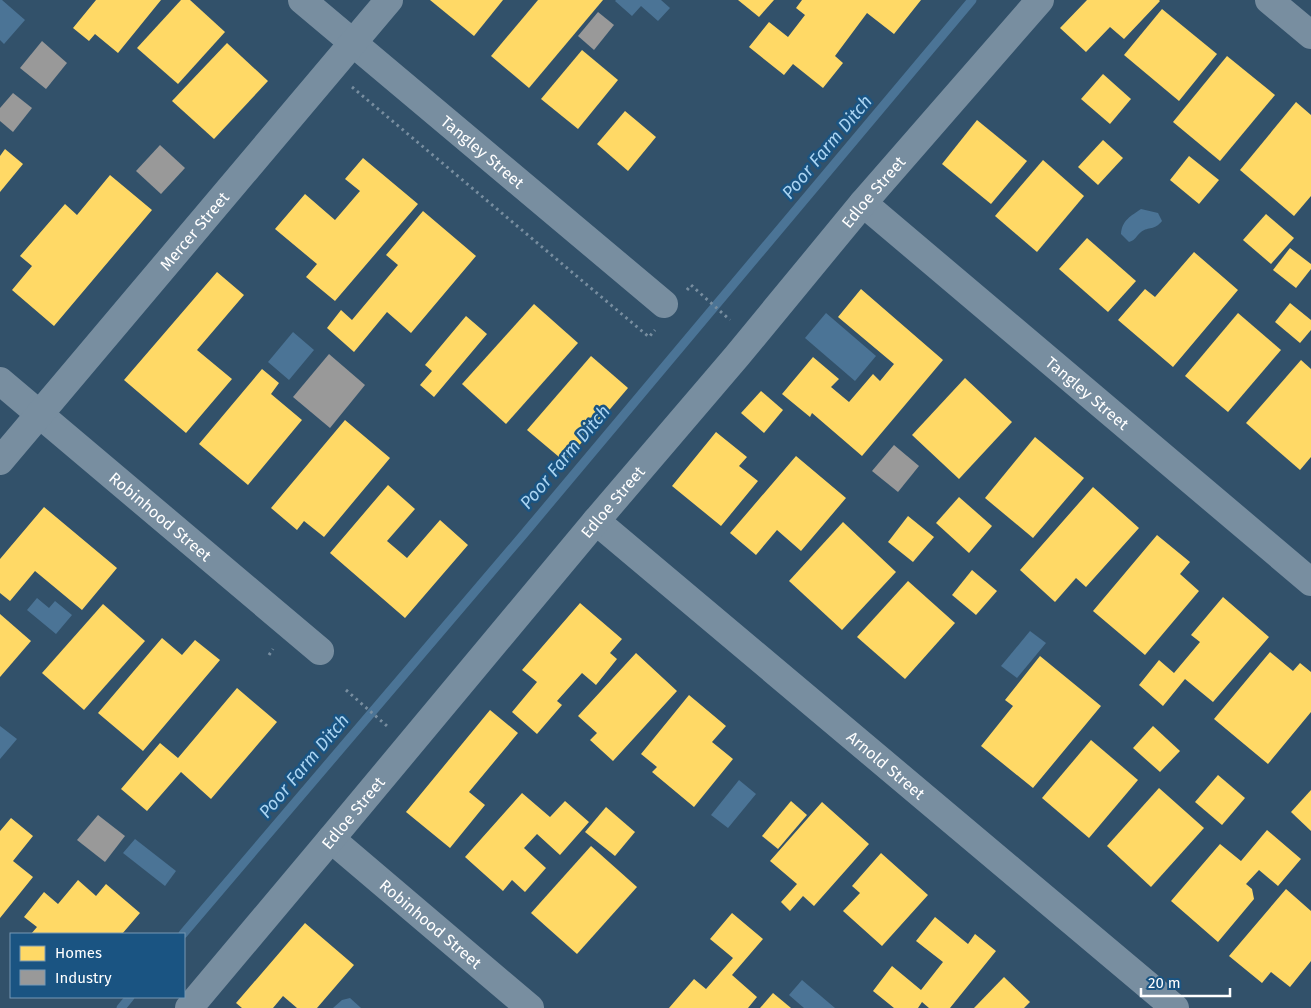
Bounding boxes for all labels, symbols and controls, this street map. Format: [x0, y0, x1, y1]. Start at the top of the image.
water label: Poor Farm Ditch [777, 91, 877, 203]
street label: Tangley Street [437, 111, 528, 192]
street label: Edloe Street [837, 152, 909, 231]
street label: Mercer Street [156, 188, 233, 274]
street label: Tangley Street [1042, 352, 1133, 433]
water label: Poor Farm Ditch [515, 401, 615, 513]
street label: Edloe Street [577, 462, 648, 542]
street label: Robinhood Street [106, 468, 216, 565]
water label: Poor Farm Ditch [254, 710, 354, 822]
street label: Arnold Street [843, 727, 929, 803]
street label: Edloe Street [317, 773, 389, 853]
street label: Robinhood Street [376, 875, 486, 972]
legend [10, 933, 185, 998]
text: Homes [55, 944, 102, 962]
scale bar [1141, 966, 1230, 998]
text: Industry [55, 969, 112, 987]
text: 20 m [1148, 974, 1181, 992]

